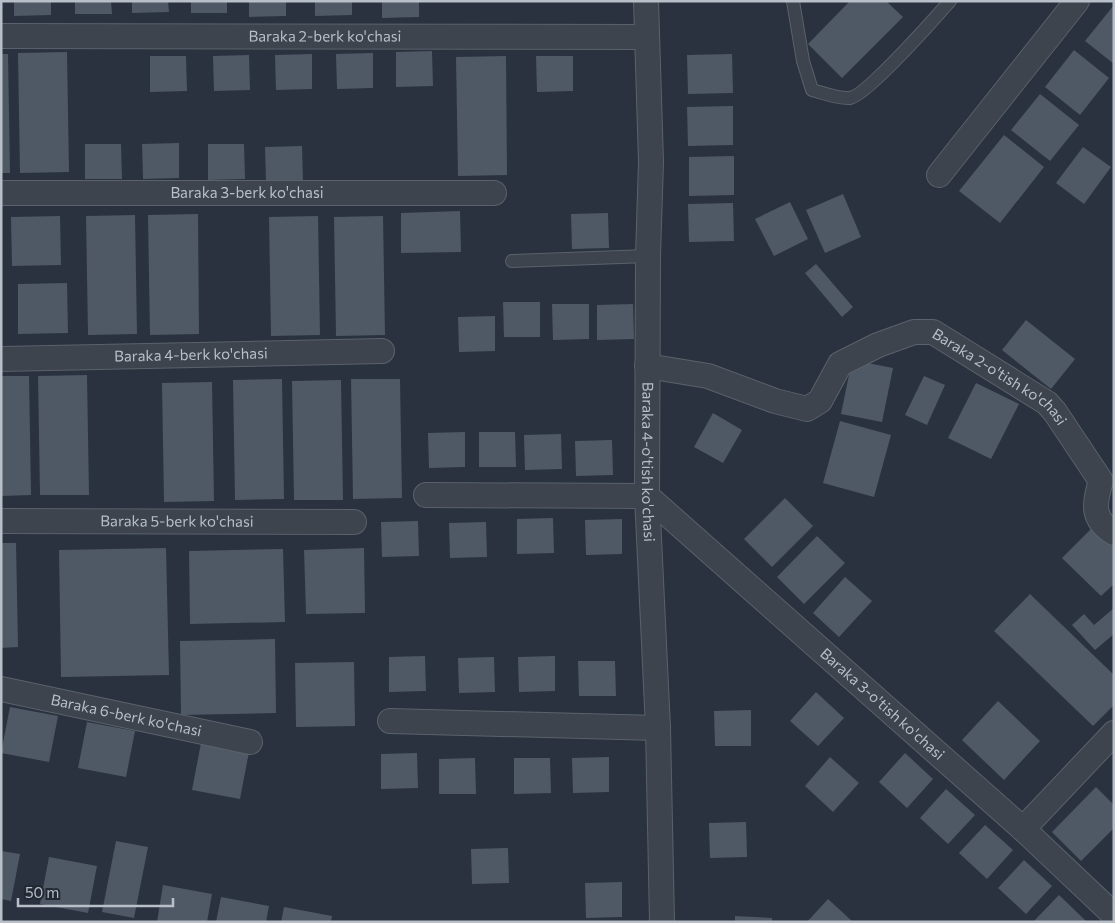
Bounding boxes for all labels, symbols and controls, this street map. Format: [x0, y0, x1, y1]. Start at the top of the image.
street label: Baraka 2-berk ko'chasi [248, 26, 402, 45]
street label: Baraka 3-berk ko'chasi [170, 183, 324, 201]
street label: Baraka 2-o'tish ko'chasi [929, 324, 1071, 428]
street label: Baraka 4-berk ko'chasi [114, 343, 268, 365]
street label: Baraka 4-o'tish ko'chasi [639, 382, 659, 542]
street label: Baraka 5-berk ko'chasi [100, 511, 254, 530]
street label: Baraka 3-o'tish ko'chasi [817, 644, 948, 763]
street label: Baraka 6-berk ko'chasi [49, 690, 203, 739]
scale bar [18, 876, 172, 908]
text: 50 m [25, 883, 59, 901]

